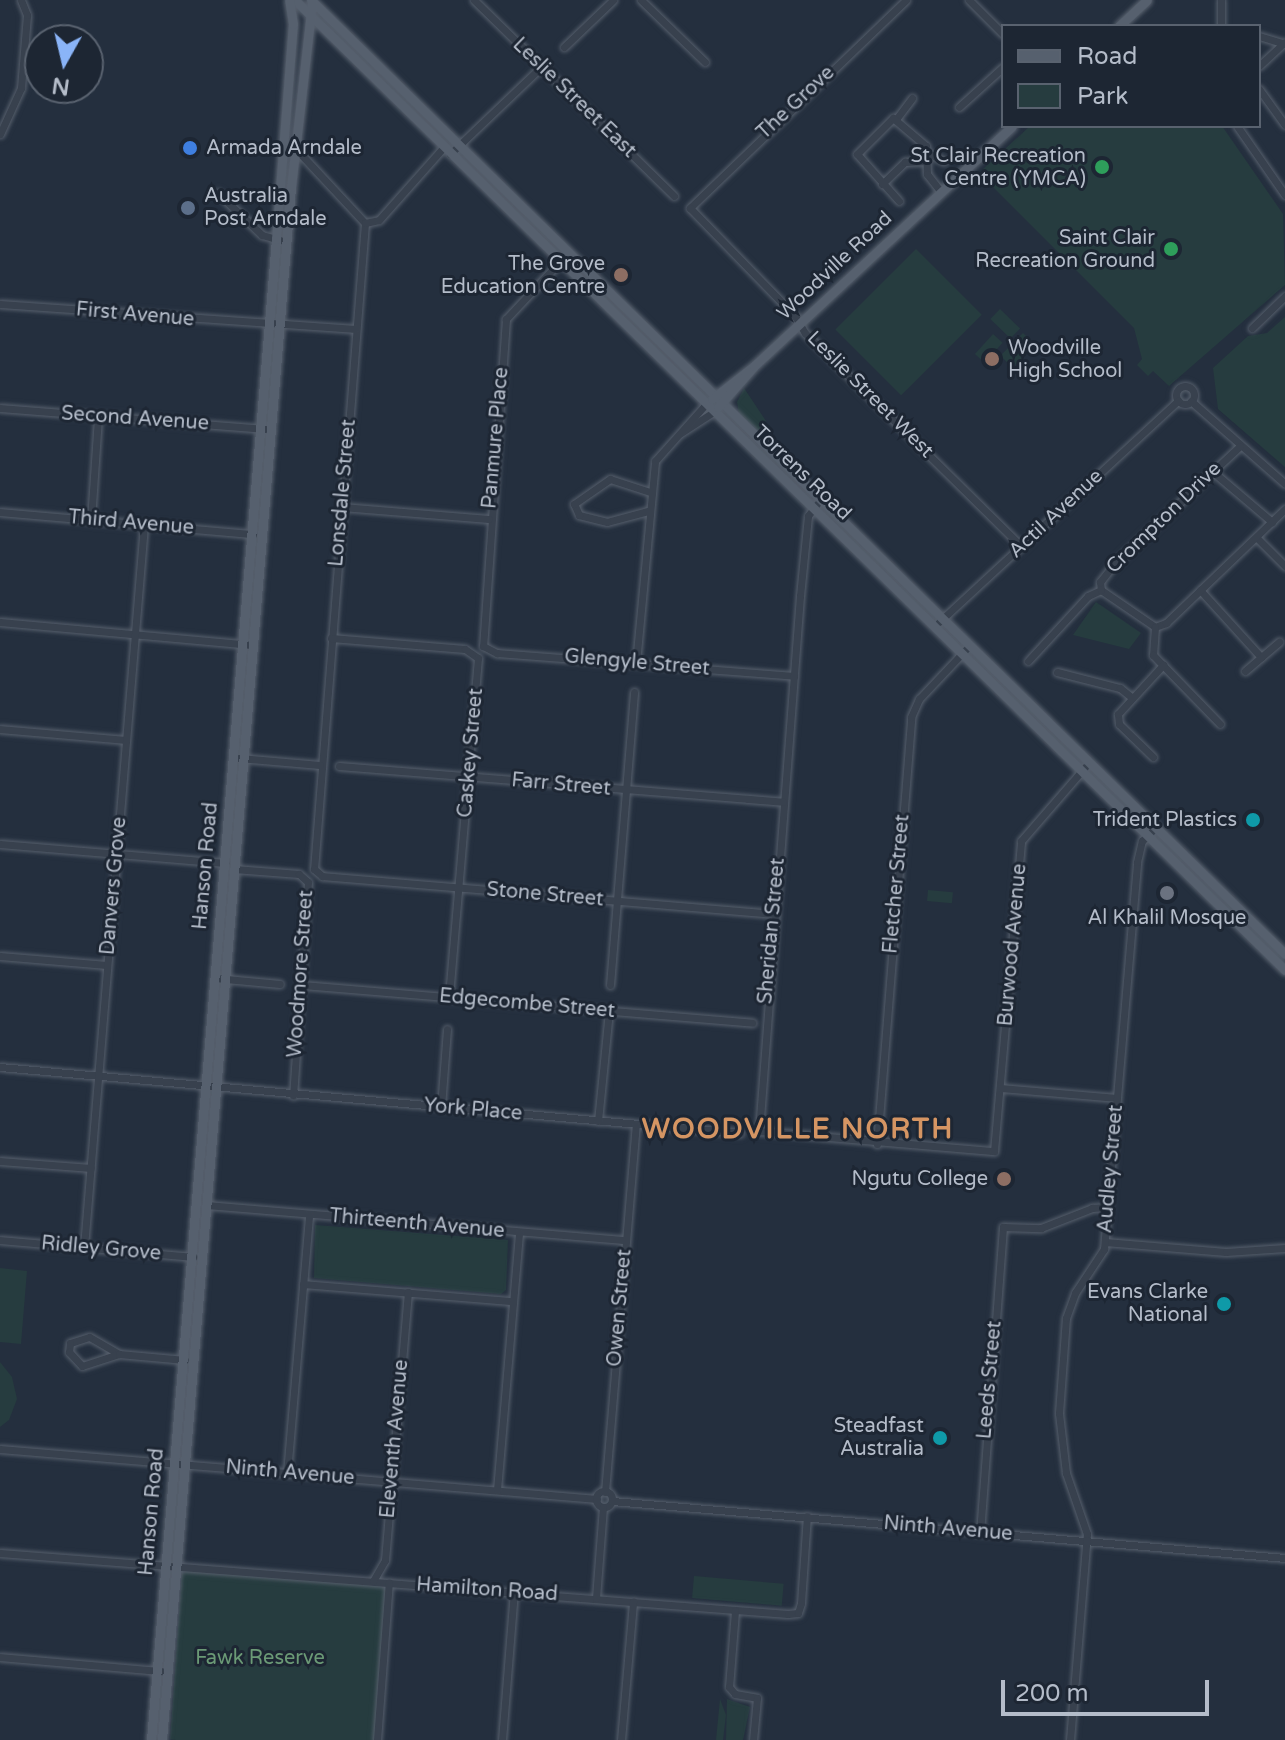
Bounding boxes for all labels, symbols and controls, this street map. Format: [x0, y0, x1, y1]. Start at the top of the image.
north arrow [24, 24, 104, 104]
legend [1001, 24, 1261, 128]
street label: Leslie Street East [507, 33, 641, 163]
text: Road [1077, 42, 1137, 71]
street label: The Grove [752, 61, 840, 145]
text: N [50, 72, 72, 100]
text: Park [1077, 82, 1128, 111]
place label: Armada Arndale [206, 136, 362, 160]
marker: Armada Arndale [181, 139, 199, 157]
place label: St Clair Recreation Centre (YMCA) [910, 144, 1086, 191]
marker: St Clair Recreation Centre (YMCA) [1093, 158, 1111, 176]
place label: Australia Post Arndale [204, 184, 326, 231]
marker: Australia Post Arndale [179, 199, 197, 217]
street label: Woodville Road [772, 207, 898, 325]
place label: Saint Clair Recreation Ground [975, 226, 1155, 273]
marker: Saint Clair Recreation Ground [1162, 240, 1180, 258]
place label: The Grove Education Centre [441, 252, 605, 299]
marker: The Grove Education Centre [612, 266, 630, 284]
street label: First Avenue [75, 298, 195, 332]
street label: Leslie Street West [802, 327, 938, 463]
place label: Woodville High School [1008, 336, 1122, 383]
marker: Woodville High School [983, 350, 1001, 368]
street label: Panmure Place [478, 366, 514, 510]
street label: Second Avenue [60, 402, 210, 436]
street label: Lonsdale Street [325, 418, 361, 568]
street label: Torrens Road [748, 420, 856, 526]
street label: Crompton Drive [1102, 457, 1226, 579]
street label: Actil Avenue [1004, 464, 1108, 564]
street label: Third Avenue [67, 506, 195, 540]
street label: Glengyle Street [563, 645, 711, 681]
street label: Caskey Street [453, 687, 489, 819]
street label: Farr Street [510, 769, 612, 801]
street label: Hanson Road [188, 801, 224, 931]
place label: Trident Plastics [1093, 808, 1237, 832]
marker: Trident Plastics [1244, 811, 1262, 829]
street label: Fletcher Street [879, 813, 915, 955]
street label: Danvers Grove [96, 816, 132, 956]
street label: Sheridan Street [754, 857, 790, 1005]
street label: Burwood Avenue [994, 863, 1032, 1027]
street label: Stone Street [485, 878, 605, 912]
marker: Al Khalil Mosque [1158, 884, 1176, 902]
street label: Woodmore Street [283, 889, 319, 1059]
place label: Al Khalil Mosque [1088, 906, 1246, 930]
street label: Edgecombe Street [438, 984, 616, 1024]
street label: York Place [423, 1094, 523, 1126]
street label: Audley Street [1093, 1104, 1129, 1234]
district label: WOODVILLE NORTH [642, 1112, 954, 1146]
place label: Ngutu College [851, 1167, 988, 1191]
marker: Ngutu College [995, 1170, 1013, 1188]
street label: Thirteenth Avenue [329, 1204, 505, 1244]
street label: Ridley Grove [40, 1232, 162, 1266]
street label: Owen Street [603, 1248, 637, 1368]
place label: Evans Clarke National [1087, 1280, 1208, 1327]
marker: Evans Clarke National [1215, 1295, 1233, 1313]
street label: Leeds Street [973, 1320, 1007, 1440]
street label: Eleventh Avenue [376, 1359, 414, 1519]
place label: Steadfast Australia [834, 1414, 924, 1461]
marker: Steadfast Australia [931, 1429, 949, 1447]
street label: Hanson Road [134, 1447, 170, 1577]
street label: Ninth Avenue [225, 1455, 355, 1491]
street label: Ninth Avenue [883, 1511, 1013, 1547]
street label: Hamilton Road [415, 1573, 559, 1607]
park label: Fawk Reserve [195, 1646, 325, 1670]
scale bar [1005, 1664, 1213, 1714]
text: 200 m [1015, 1679, 1089, 1708]

